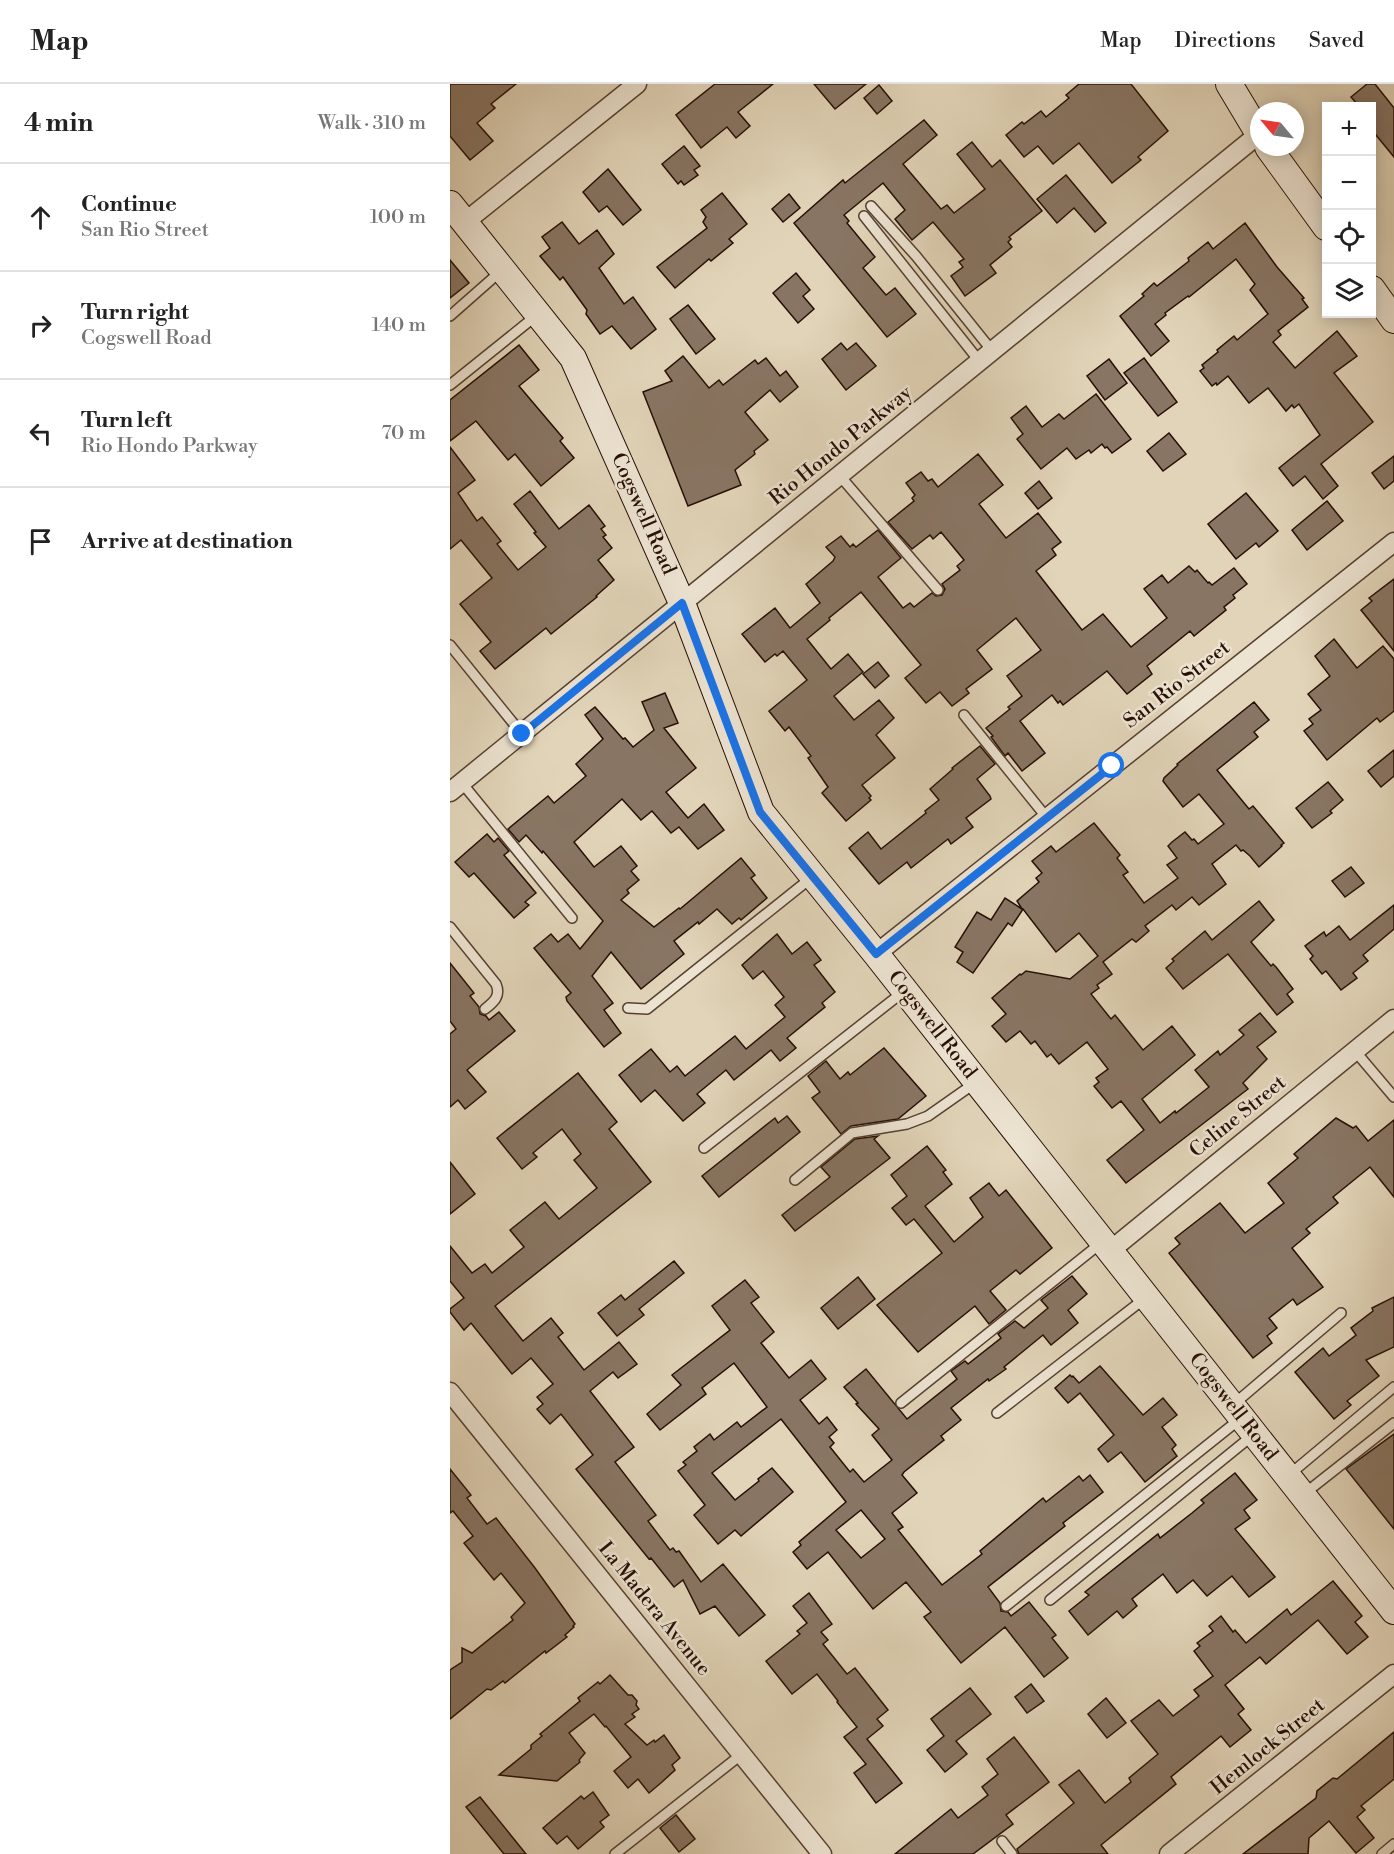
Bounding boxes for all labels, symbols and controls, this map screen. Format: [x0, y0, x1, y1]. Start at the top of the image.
text: Map [30, 24, 89, 59]
text: Map [1100, 28, 1142, 54]
text: Directions [1175, 28, 1276, 54]
text: Saved [1309, 28, 1364, 54]
north arrow [1250, 102, 1304, 156]
map controls [1322, 102, 1376, 318]
button: + [1322, 102, 1376, 156]
text: 4 min [24, 107, 94, 139]
text: Walk · 310 m [318, 111, 426, 136]
button: − [1322, 156, 1376, 210]
text: Continue [81, 191, 177, 218]
icon: ahead [24, 201, 57, 234]
text: 100 m [370, 205, 426, 230]
button: locate [1322, 210, 1376, 264]
text: San Rio Street [81, 218, 209, 243]
button: layers [1322, 264, 1376, 318]
text: Turn right [81, 299, 189, 326]
icon: right [24, 309, 57, 342]
text: 140 m [371, 313, 426, 338]
text: Cogswell Road [81, 326, 212, 351]
street label: Rio Hondo Parkway [764, 380, 918, 511]
text: Turn left [81, 407, 172, 434]
icon: left [24, 417, 57, 450]
text: 70 m [382, 421, 426, 446]
text: Rio Hondo Parkway [81, 434, 258, 459]
street label: Cogswell Road [605, 449, 681, 579]
icon: arrive [24, 525, 57, 558]
text: Arrive at destination [81, 528, 293, 555]
street label: San Rio Street [1119, 636, 1235, 734]
route end [508, 720, 534, 746]
route start [1098, 752, 1124, 778]
street label: Cogswell Road [882, 966, 982, 1085]
street label: Celine Street [1185, 1071, 1291, 1163]
street label: Cogswell Road [1183, 1348, 1283, 1467]
street label: La Madera Avenue [592, 1537, 716, 1681]
street label: Hemlock Street [1206, 1693, 1330, 1801]

